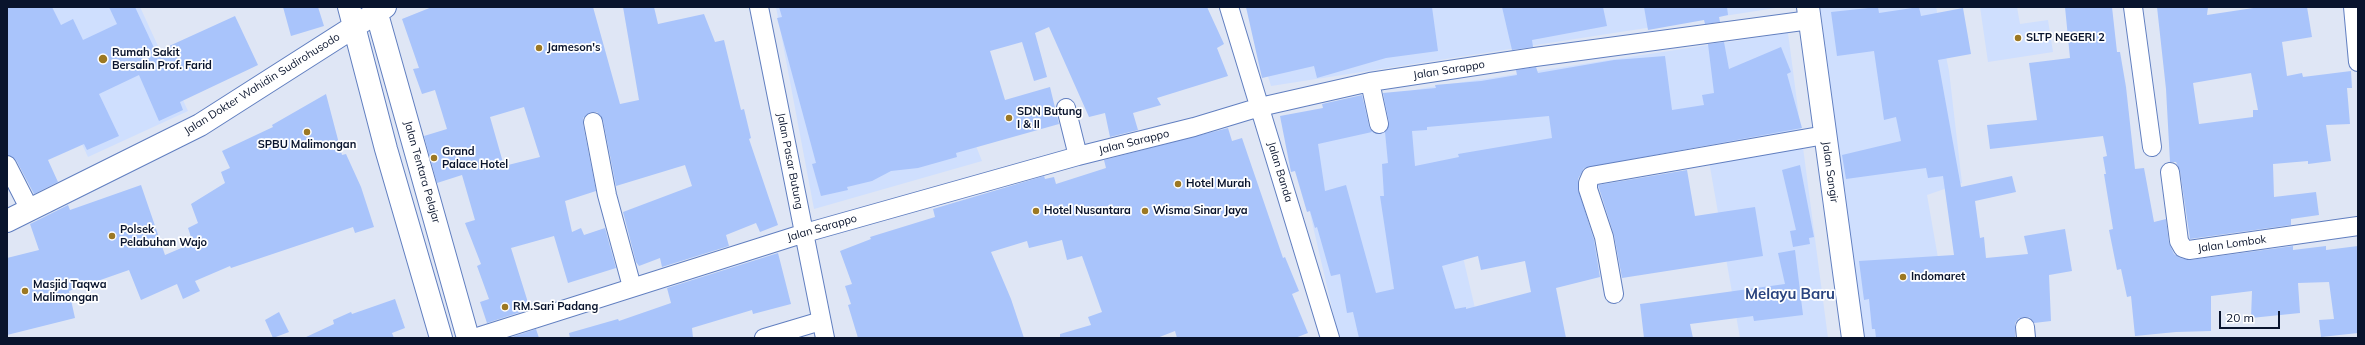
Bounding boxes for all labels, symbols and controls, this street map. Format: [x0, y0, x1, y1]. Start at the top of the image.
street label: Jalan Dokter Wahidin Sudirohusodo [182, 30, 342, 138]
place label: SLTP NEGERI 2 [2026, 31, 2105, 45]
marker: SLTP NEGERI 2 [2013, 33, 2023, 43]
place label: Jameson's [547, 41, 601, 55]
marker: Jameson's [534, 43, 544, 53]
place label: Rumah Sakit Bersalin Prof. Farid [112, 46, 212, 72]
marker: Rumah Sakit Bersalin Prof. Farid [97, 53, 109, 65]
street label: Jalan Sarappo [1412, 58, 1486, 82]
place label: SDN Butung I & II [1017, 105, 1082, 131]
street label: Jalan Pasar Butung [774, 112, 806, 210]
marker: SDN Butung I & II [1004, 113, 1014, 123]
street label: Jalan Tentara Pelajar [401, 119, 443, 225]
marker: SPBU Malimongan [302, 127, 312, 137]
street label: Jalan Sarappo [1097, 127, 1171, 157]
place label: SPBU Malimongan [258, 138, 356, 152]
street label: Jalan Banda [1265, 140, 1295, 204]
street label: Jalan Sangir [1819, 140, 1841, 204]
place label: Grand Palace Hotel [442, 145, 508, 171]
marker: Grand Palace Hotel [429, 153, 439, 163]
place label: Hotel Murah [1186, 177, 1251, 191]
marker: Hotel Murah [1173, 179, 1183, 189]
place label: Hotel Nusantara [1044, 204, 1131, 218]
place label: Wisma Sinar Jaya [1153, 204, 1248, 218]
marker: Hotel Nusantara [1031, 206, 1041, 216]
marker: Wisma Sinar Jaya [1140, 206, 1150, 216]
street label: Jalan Sarappo [785, 212, 859, 244]
place label: Polsek Pelabuhan Wajo [120, 223, 207, 249]
marker: Polsek Pelabuhan Wajo [107, 231, 117, 241]
street label: Jalan Lombok [2197, 233, 2267, 255]
place label: Indomaret [1911, 270, 1965, 284]
marker: Indomaret [1898, 272, 1908, 282]
place label: Masjid Taqwa Malimongan [33, 278, 106, 304]
district label: Melayu Baru [1745, 285, 1835, 303]
marker: Masjid Taqwa Malimongan [20, 286, 30, 296]
place label: RM.Sari Padang [513, 300, 598, 314]
marker: RM.Sari Padang [500, 302, 510, 312]
scale bar [2221, 303, 2282, 329]
text: 20 m [2226, 310, 2254, 325]

